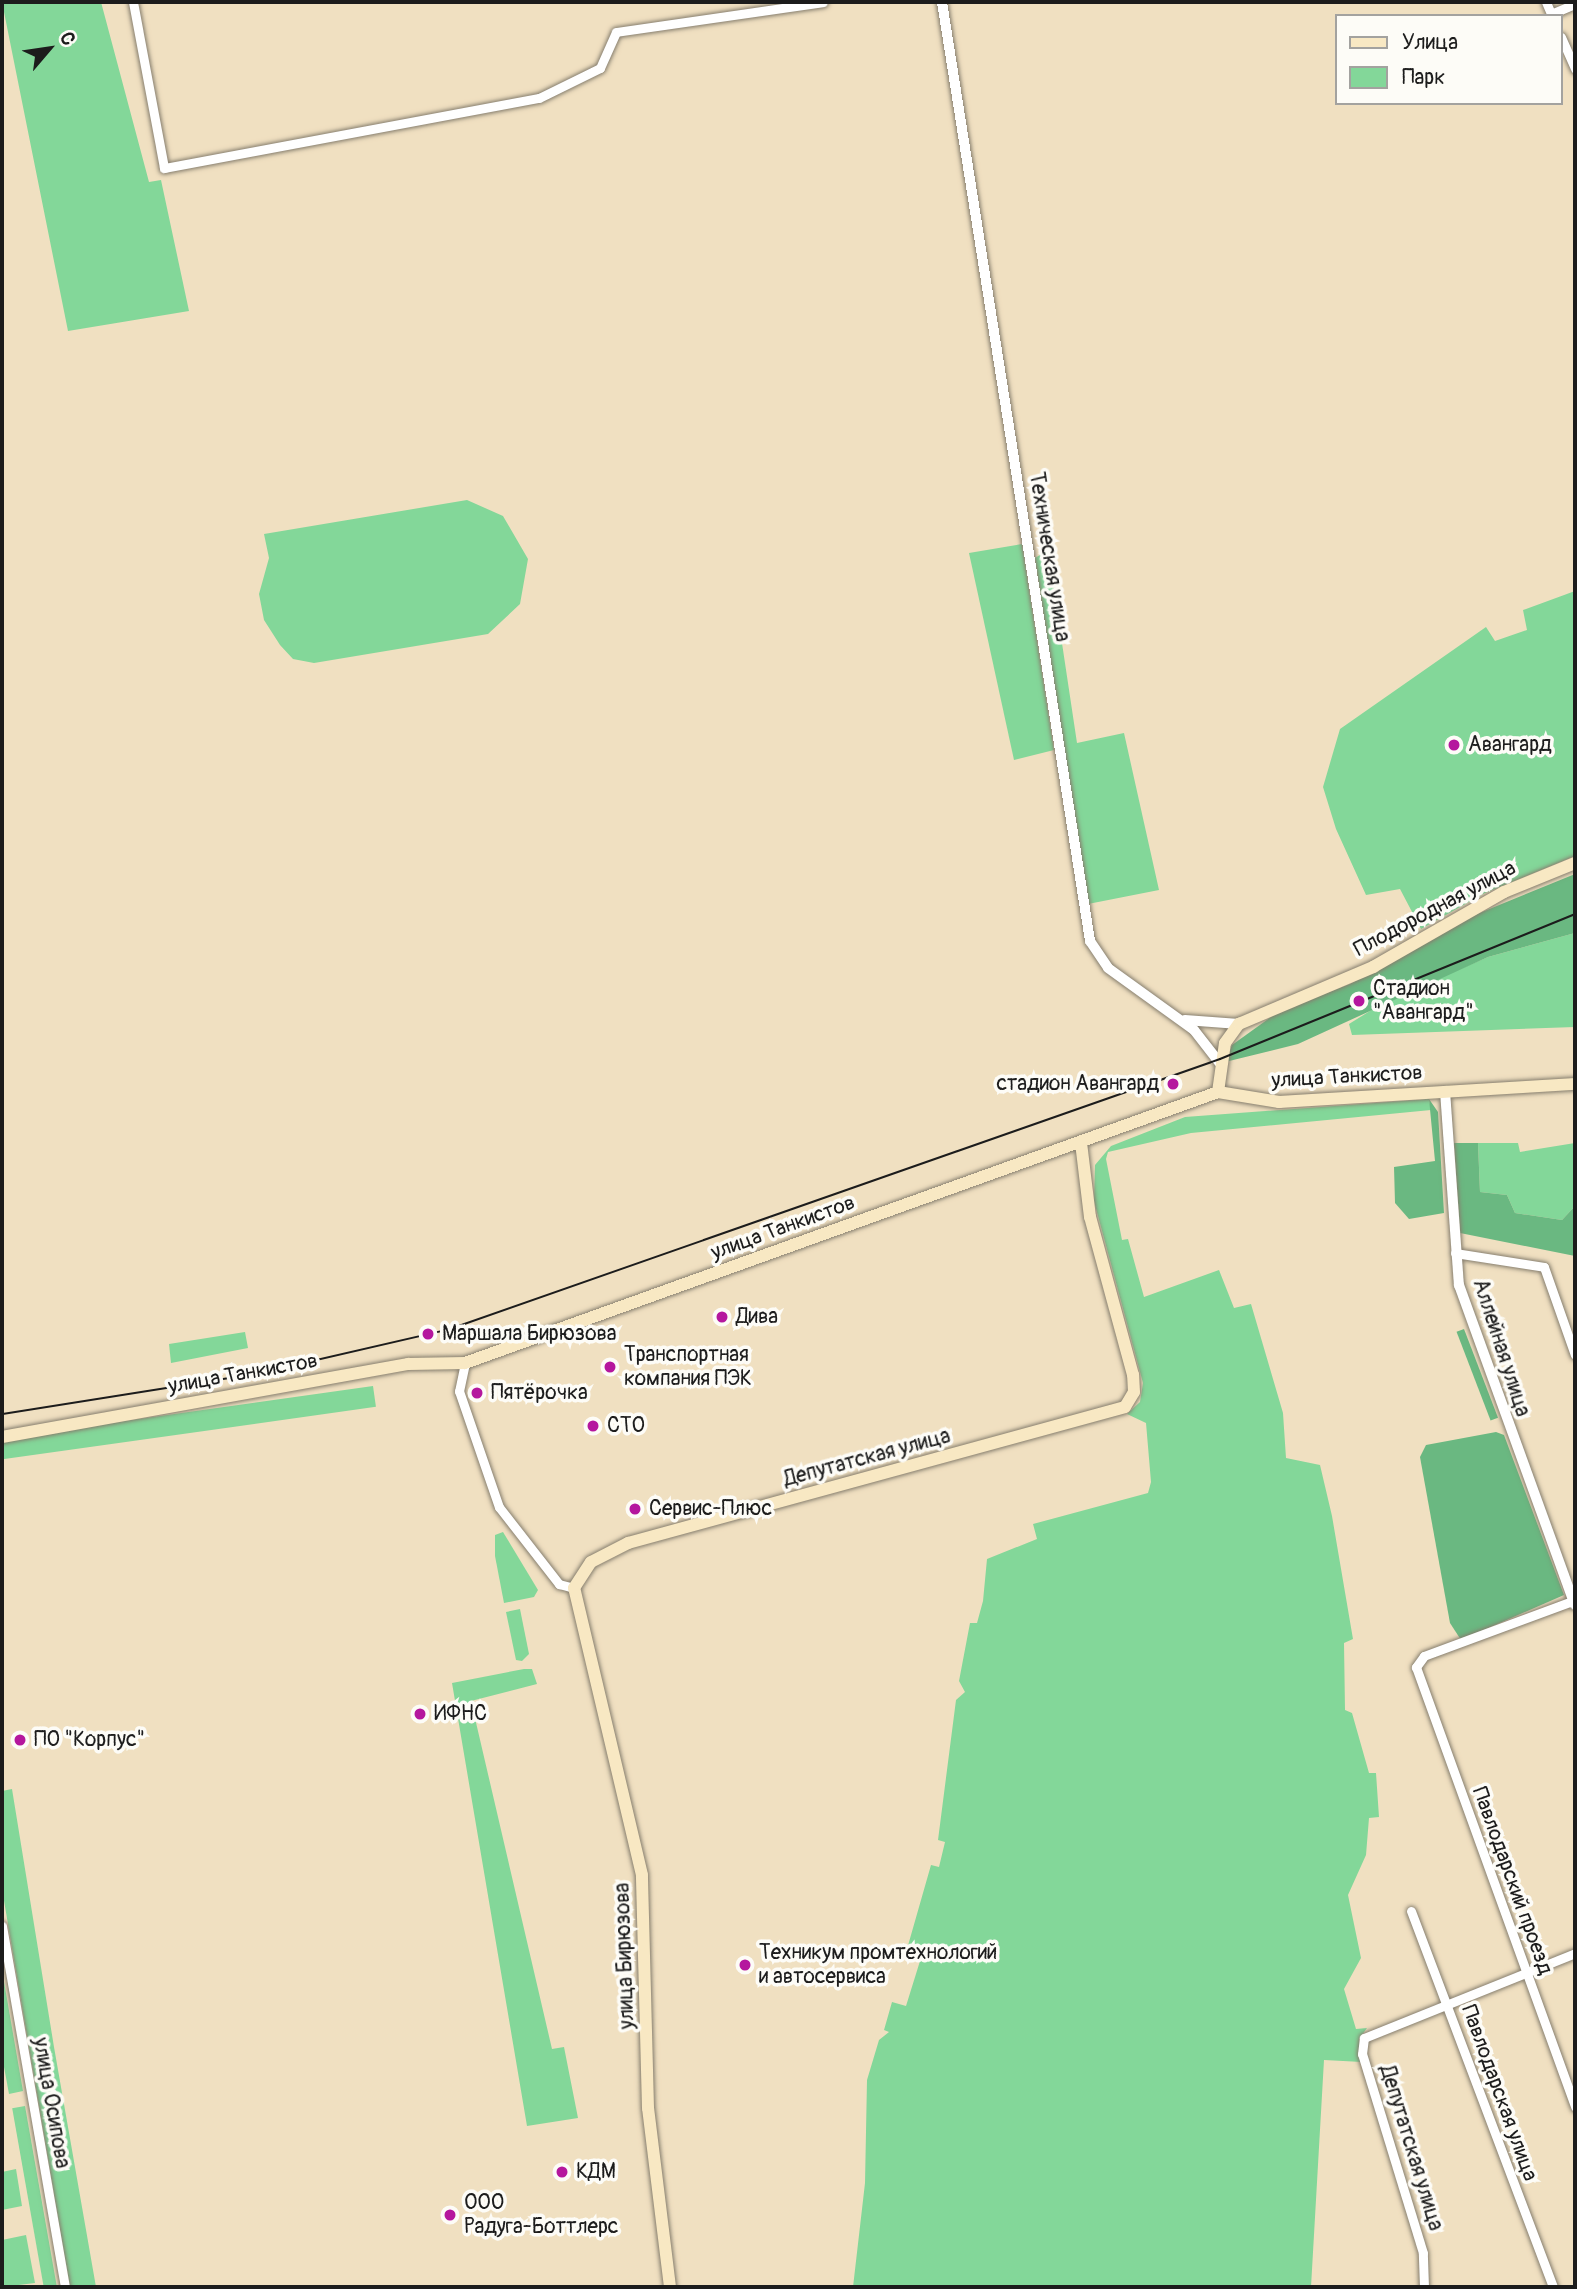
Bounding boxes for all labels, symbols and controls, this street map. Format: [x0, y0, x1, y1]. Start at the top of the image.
north arrow [14, 14, 84, 84]
legend [1336, 14, 1563, 105]
text: С [54, 28, 81, 50]
text: Улица [1402, 29, 1458, 56]
text: Парк [1402, 64, 1445, 91]
street label: Техническая улица [1023, 470, 1075, 644]
place label: Авангард [1468, 732, 1552, 758]
marker: Авангард [1446, 737, 1462, 753]
street label: Плодородная улица [1350, 856, 1520, 962]
place label: Стадион "Авангард" [1373, 976, 1474, 1026]
marker: Стадион "Авангард" [1351, 993, 1367, 1009]
street label: улица Танкистов [1271, 1060, 1423, 1094]
place label: стадион Авангард [997, 1071, 1159, 1097]
marker: стадион Авангард [1165, 1076, 1181, 1092]
street label: улица Танкистов [708, 1190, 858, 1266]
street label: Аллейная улица [1467, 1276, 1535, 1420]
place label: Дива [736, 1304, 778, 1330]
marker: Дива [714, 1309, 730, 1325]
place label: Маршала Бирюзова [442, 1321, 617, 1347]
marker: Маршала Бирюзова [420, 1326, 436, 1342]
place label: Транспортная компания ПЭК [624, 1342, 752, 1392]
street label: улица Танкистов [166, 1348, 320, 1400]
marker: Транспортная компания ПЭК [602, 1359, 618, 1375]
place label: Пятёрочка [491, 1380, 588, 1406]
marker: Пятёрочка [469, 1385, 485, 1401]
place label: СТО [607, 1413, 645, 1439]
marker: СТО [585, 1418, 601, 1434]
street label: Депутатская улица [781, 1424, 953, 1492]
place label: Сервис-Плюс [649, 1496, 772, 1522]
marker: Сервис-Плюс [627, 1501, 643, 1517]
place label: ИФНС [434, 1701, 487, 1727]
marker: ИФНС [412, 1706, 428, 1722]
place label: ПО "Корпус" [34, 1727, 145, 1753]
marker: ПО "Корпус" [12, 1732, 28, 1748]
street label: Павлодарский проезд [1466, 1784, 1558, 1978]
street label: улица Бирюзова [610, 1882, 640, 2030]
place label: Техникум промтехнологий и автосервиса [759, 1940, 997, 1990]
marker: Техникум промтехнологий и автосервиса [737, 1957, 753, 1973]
street label: Павлодарская улица [1455, 2002, 1543, 2184]
street label: улица Осипова [27, 2036, 75, 2170]
street label: Депутатская улица [1374, 2062, 1448, 2234]
place label: КДМ [576, 2159, 616, 2185]
marker: КДМ [554, 2164, 570, 2180]
place label: ООО Радуга-Боттлерс [464, 2190, 619, 2240]
marker: ООО Радуга-Боттлерс [442, 2207, 458, 2223]

